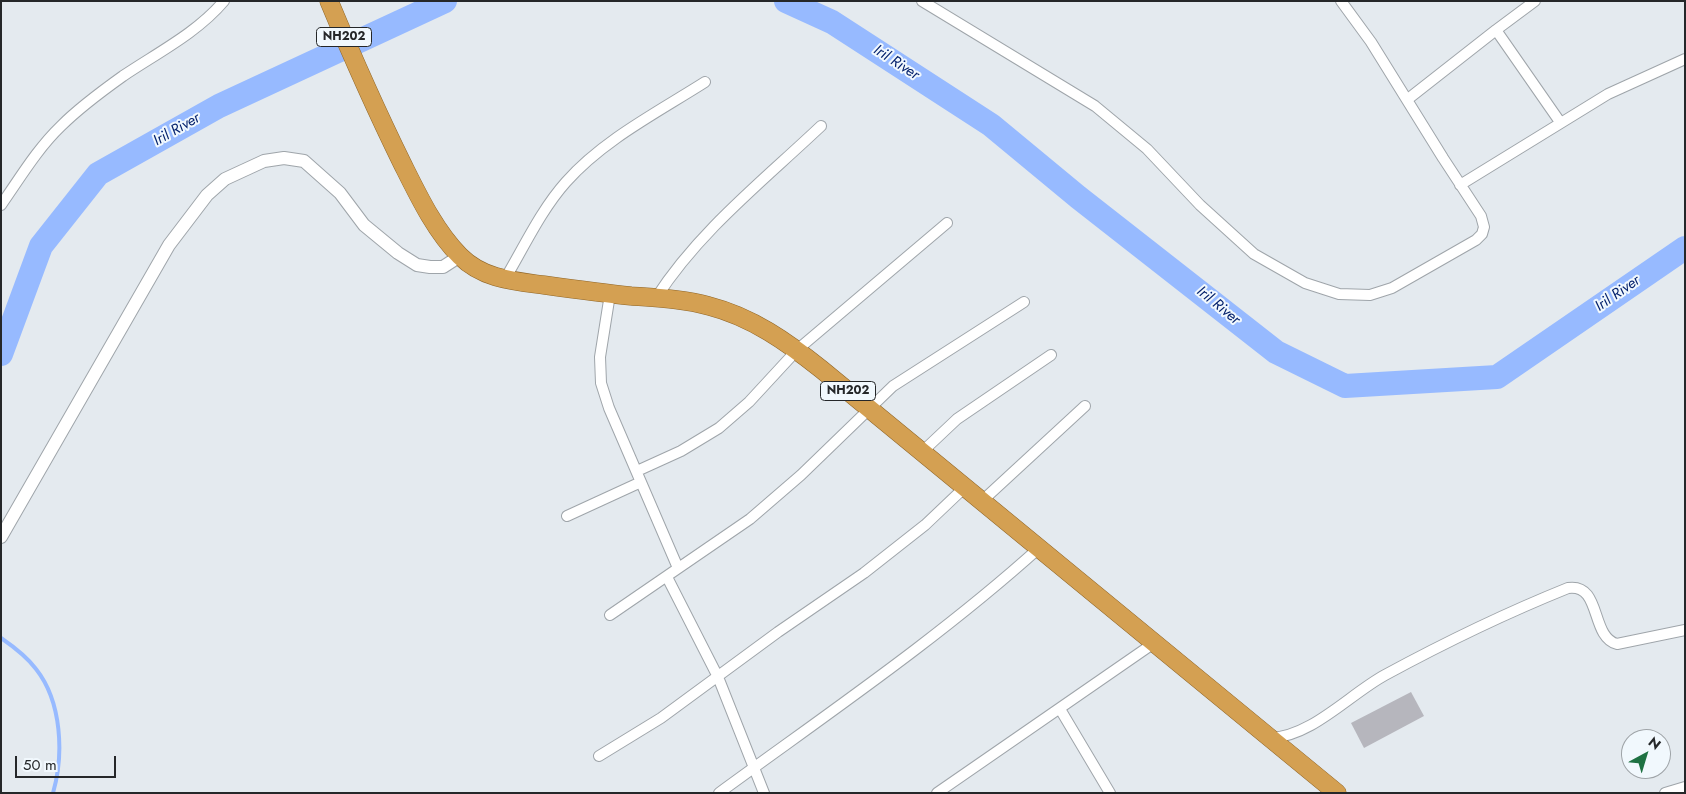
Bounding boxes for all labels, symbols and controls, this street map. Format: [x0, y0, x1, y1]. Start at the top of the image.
road number: NH202 [316, 28, 372, 46]
water label: Iril River [870, 42, 922, 84]
water label: Iril River [151, 110, 203, 150]
water label: Iril River [1592, 272, 1644, 316]
water label: Iril River [1193, 283, 1243, 329]
road number: NH202 [820, 382, 876, 401]
north arrow [1621, 729, 1671, 779]
text: N [1644, 732, 1665, 754]
scale bar [18, 746, 119, 778]
text: 50 m [23, 754, 57, 776]

